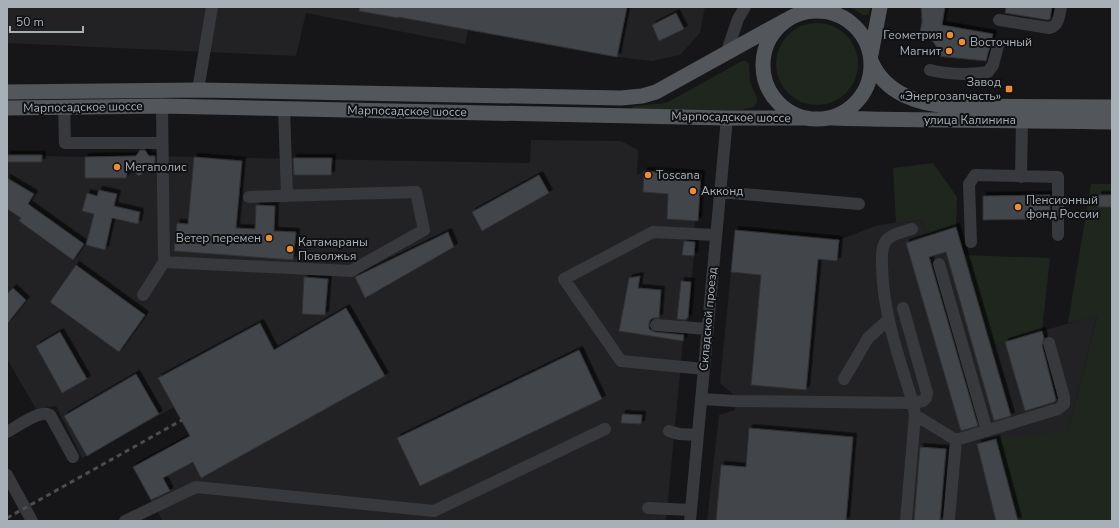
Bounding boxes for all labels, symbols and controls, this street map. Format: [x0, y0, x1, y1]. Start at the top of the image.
scale bar [10, 8, 83, 34]
text: 50 m [16, 14, 44, 30]
place label: Геометрия [883, 27, 942, 43]
marker: Геометрия [945, 30, 955, 40]
place label: Восточный [970, 34, 1032, 50]
marker: Восточный [957, 37, 967, 47]
place label: Магнит [900, 43, 942, 59]
marker: Магнит [944, 46, 954, 56]
place label: Завод «Энергозапчасть» [900, 74, 1001, 104]
marker: Завод «Энергозапчасть» [1004, 84, 1014, 94]
street label: Марпосадское шоссе [23, 98, 143, 116]
street label: Марпосадское шоссе [347, 102, 467, 120]
street label: Марпосадское шоссе [671, 108, 791, 126]
street label: улица Калинина [924, 112, 1016, 128]
place label: Мегаполис [125, 159, 187, 175]
marker: Мегаполис [112, 162, 122, 172]
place label: Toscana [656, 167, 700, 183]
marker: Toscana [643, 170, 653, 180]
place label: Акконд [701, 183, 743, 199]
marker: Акконд [688, 186, 698, 196]
place label: Пенсионный фонд России [1026, 192, 1099, 222]
marker: Пенсионный фонд России [1013, 202, 1023, 212]
place label: Ветер перемен [176, 230, 261, 246]
marker: Ветер перемен [264, 233, 274, 243]
place label: Катамараны Поволжья [298, 234, 368, 264]
marker: Катамараны Поволжья [285, 244, 295, 254]
street label: Складской проезд [695, 266, 721, 372]

